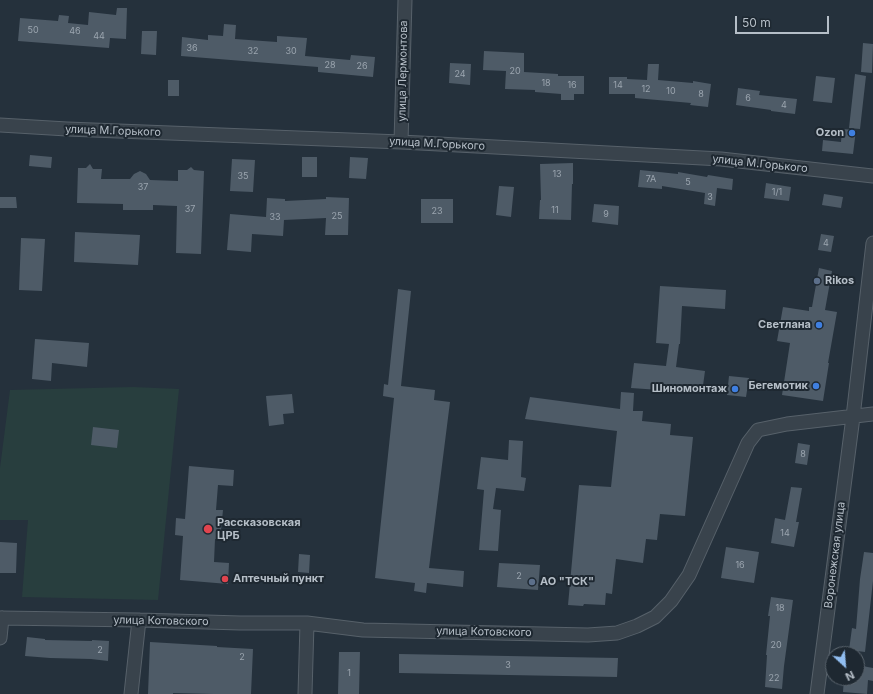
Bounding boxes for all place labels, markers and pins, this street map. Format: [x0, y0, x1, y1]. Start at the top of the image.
place label: Ozon [816, 126, 844, 140]
marker: Ozon [847, 128, 857, 138]
place label: Rikos [825, 274, 854, 288]
marker: Rikos [812, 276, 822, 286]
place label: Светлана [758, 318, 811, 332]
marker: Светлана [814, 320, 824, 330]
place label: Бегемотик [748, 379, 808, 393]
marker: Бегемотик [811, 381, 821, 391]
place label: Шиномонтаж [652, 382, 727, 396]
marker: Шиномонтаж [730, 384, 740, 394]
place label: Рассказовская ЦРБ [217, 516, 301, 542]
marker: Рассказовская ЦРБ [202, 523, 214, 535]
place label: Аптечный пункт [233, 572, 324, 586]
marker: Аптечный пункт [220, 574, 230, 584]
place label: АО "ТСК" [540, 575, 594, 589]
marker: АО "ТСК" [527, 577, 537, 587]

